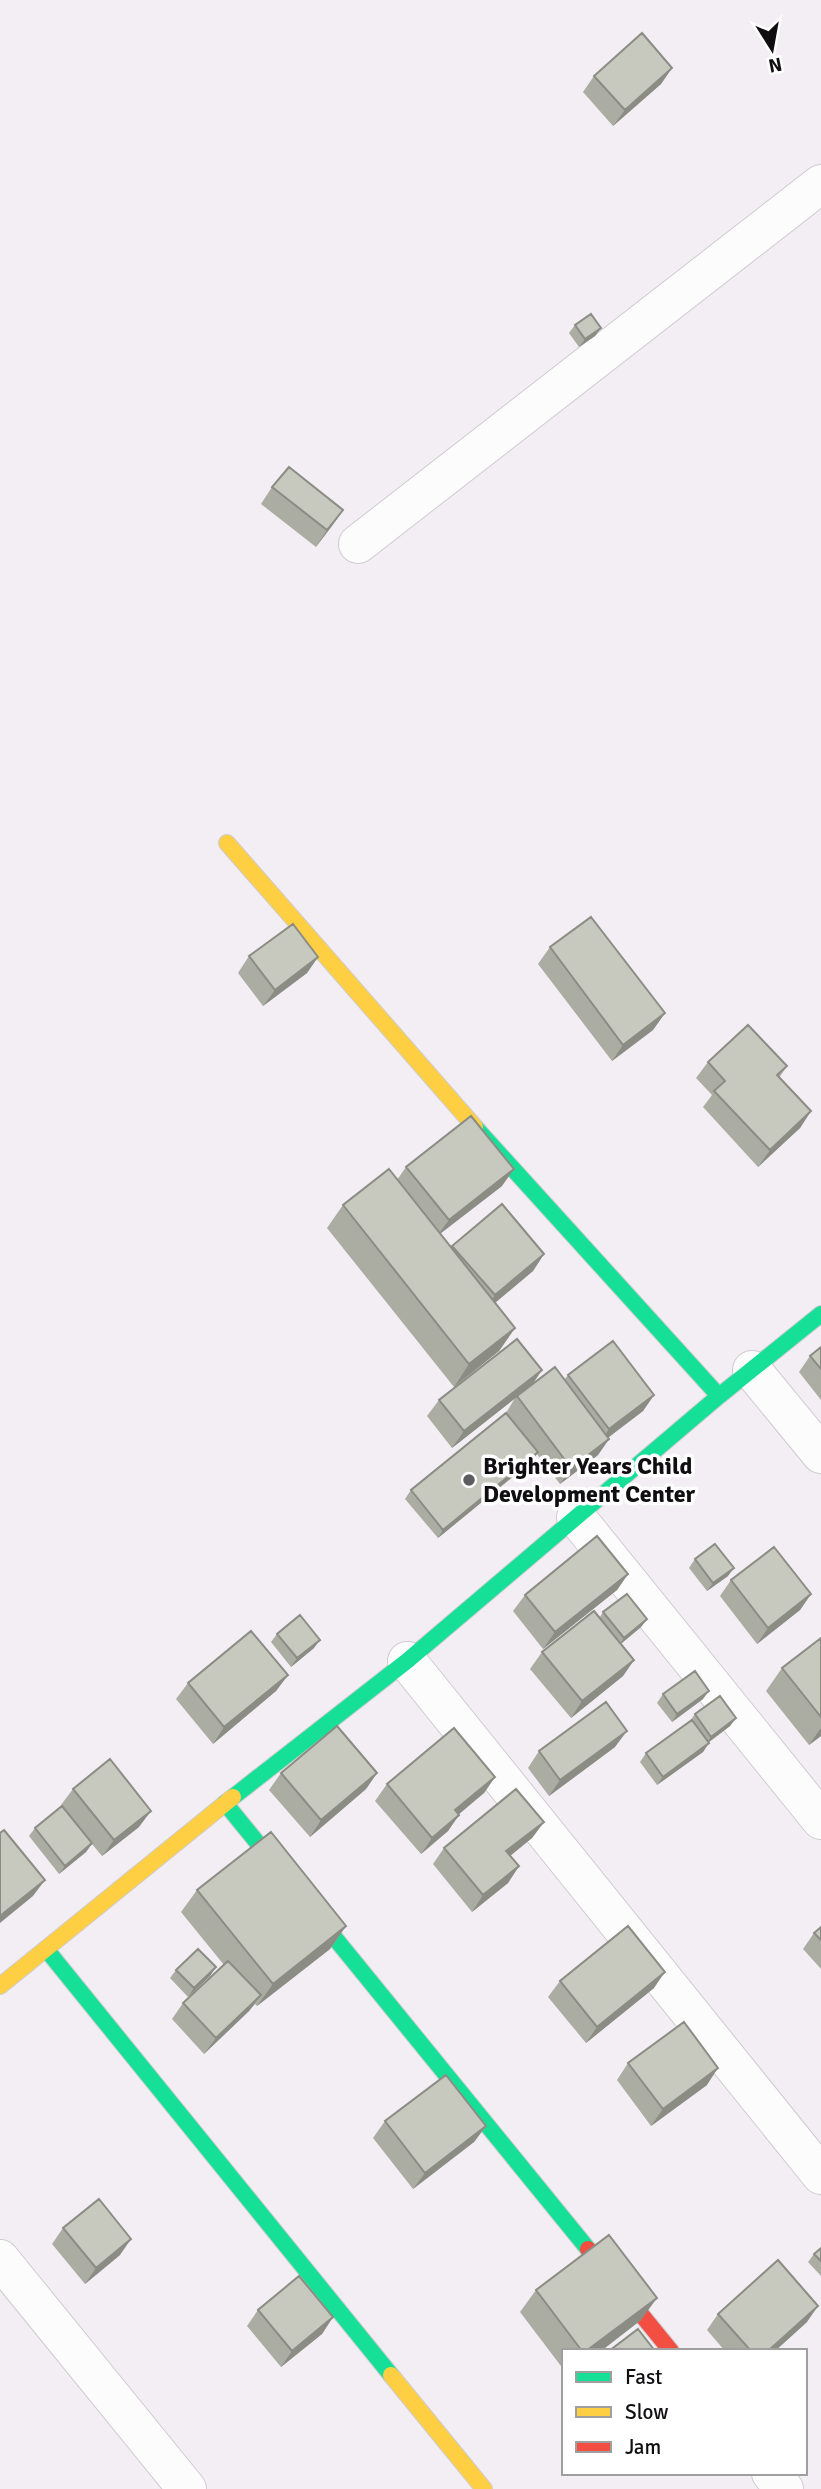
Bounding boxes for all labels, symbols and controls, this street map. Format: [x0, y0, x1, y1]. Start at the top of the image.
north arrow [737, 14, 807, 84]
text: N [766, 52, 784, 78]
place label: Brighter Years Child Development Center [483, 1451, 696, 1509]
marker: Brighter Years Child Development Center [461, 1472, 477, 1488]
legend [562, 2349, 807, 2475]
text: Fast [625, 2364, 662, 2390]
text: Slow [625, 2399, 669, 2425]
text: Jam [625, 2434, 661, 2460]

